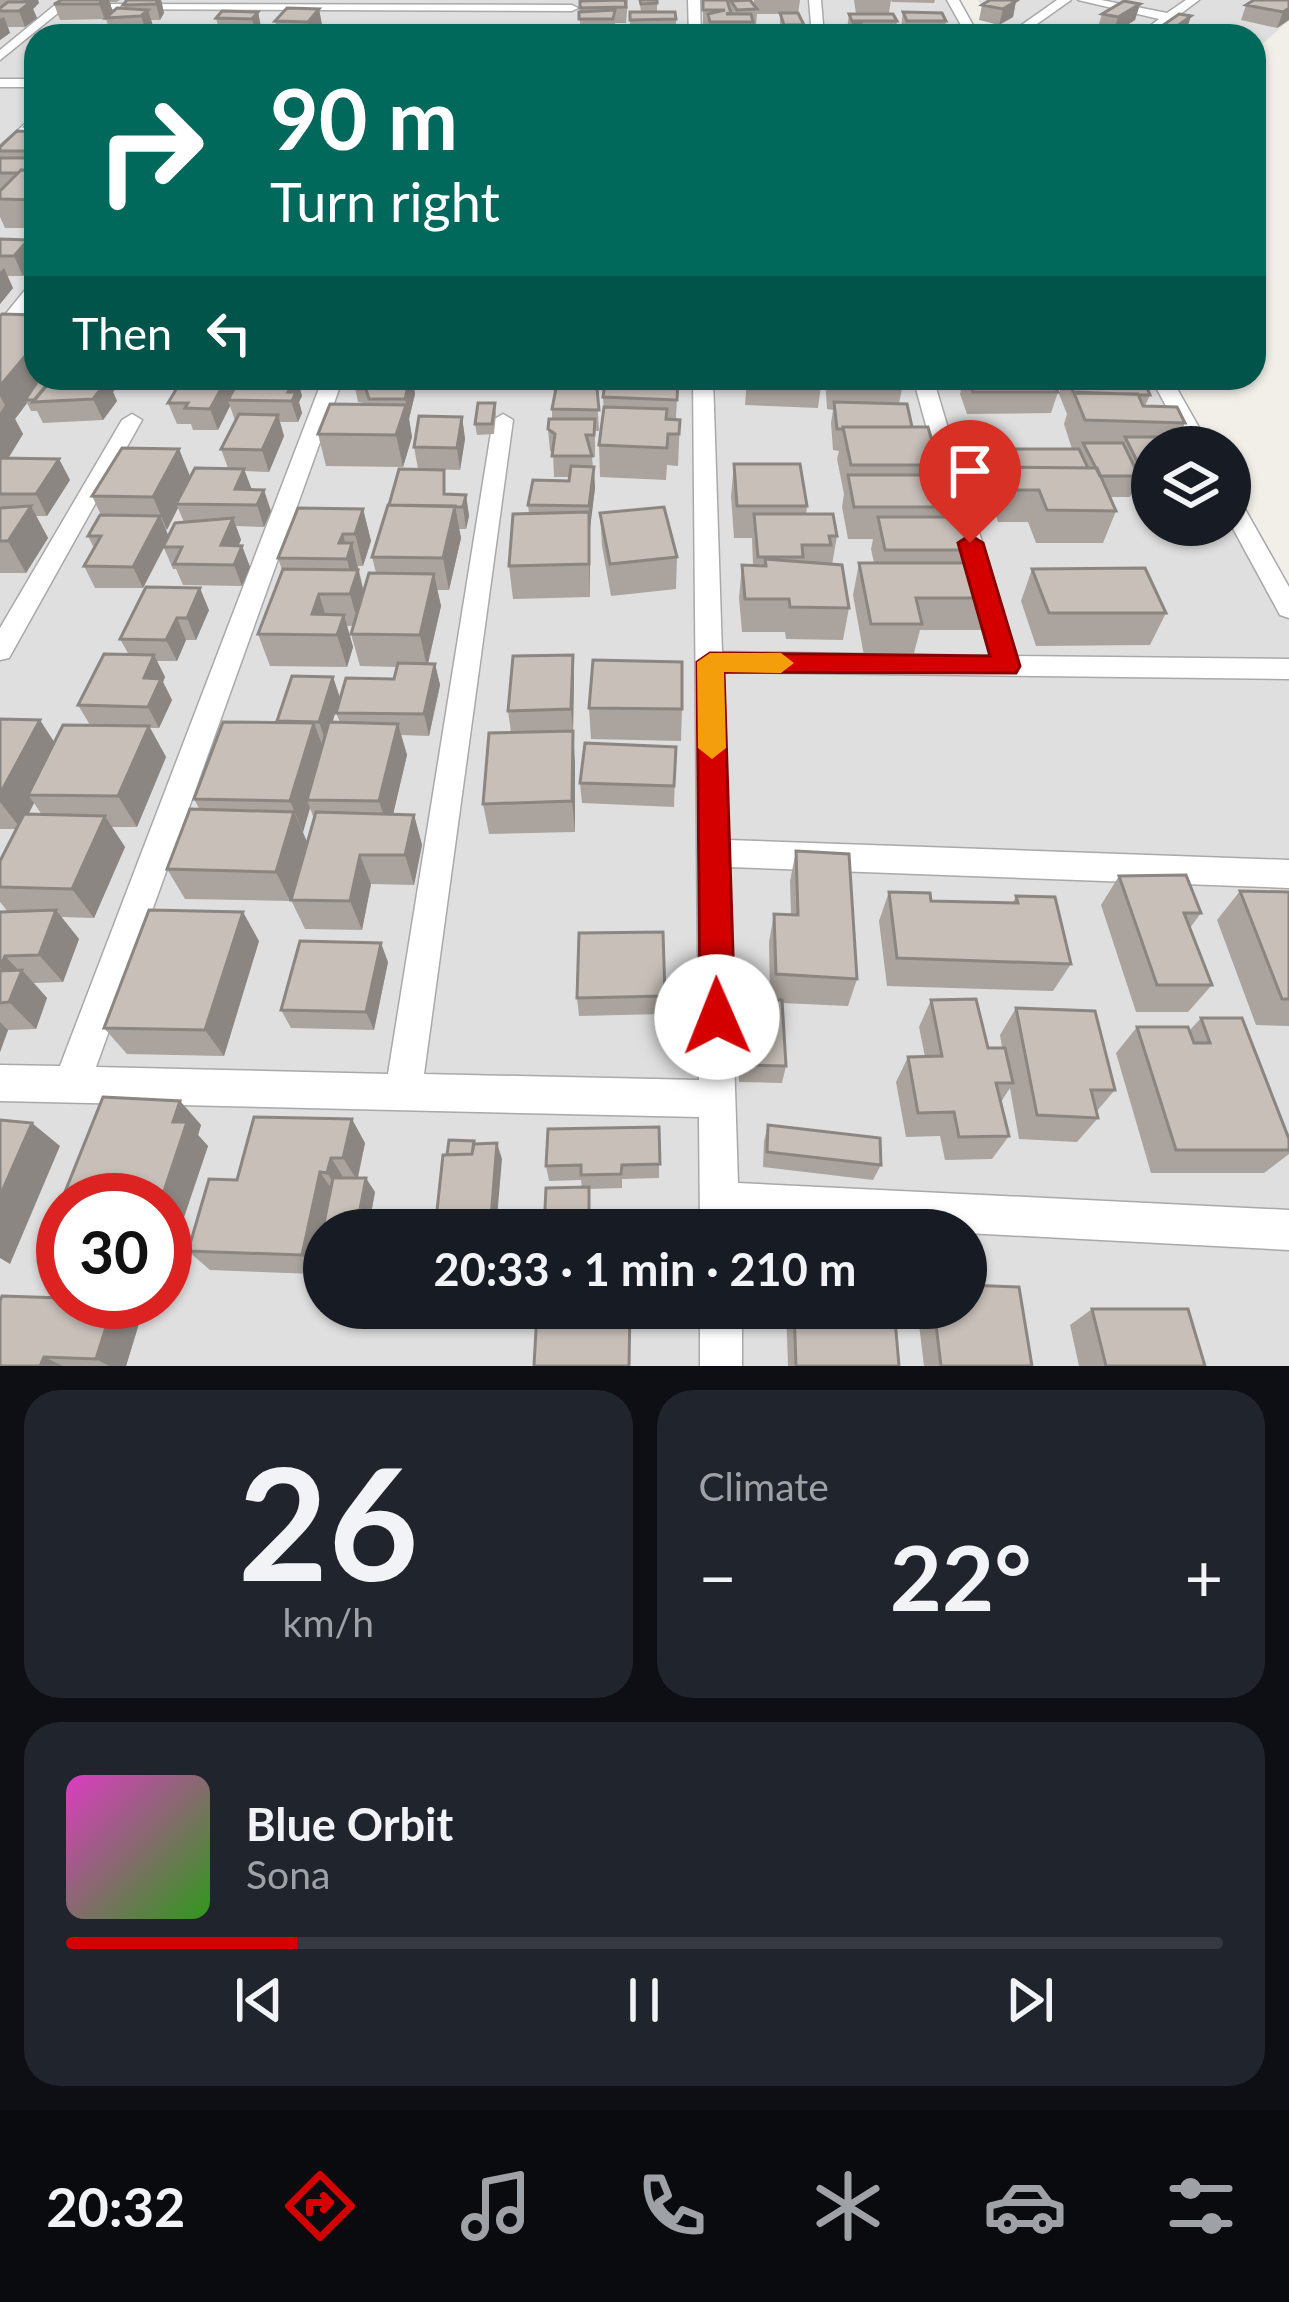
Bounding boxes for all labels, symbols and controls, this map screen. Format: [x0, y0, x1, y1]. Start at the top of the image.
text: 90 m [270, 67, 458, 168]
icon: right [72, 72, 228, 228]
text: Turn right [270, 169, 500, 234]
icon: left [196, 300, 262, 366]
text: Then [72, 306, 172, 360]
pin [919, 420, 1021, 543]
map controls [1131, 426, 1251, 546]
button: layers [1131, 426, 1251, 546]
icon: arrive [937, 438, 1003, 504]
position arrow [654, 954, 780, 1080]
speed limit sign: 30 [36, 1173, 192, 1329]
text: 20:33 · 1 min · 210 m [434, 1242, 856, 1296]
text: 26 [238, 1427, 419, 1614]
text: Climate [699, 1463, 829, 1509]
text: 22° [890, 1522, 1032, 1630]
text: − [699, 1537, 737, 1616]
text: + [1185, 1537, 1223, 1616]
text: km/h [283, 1599, 374, 1645]
text: Blue Orbit [246, 1797, 453, 1851]
text: Sona [246, 1851, 330, 1897]
icon: previous [226, 1967, 292, 2033]
icon: pause [611, 1967, 677, 2033]
icon: next [997, 1967, 1063, 2033]
icon: directions [278, 2164, 362, 2248]
icon: music [454, 2164, 538, 2248]
icon: phone [630, 2164, 714, 2248]
icon: climate [806, 2164, 890, 2248]
icon: car [983, 2164, 1067, 2248]
icon: filters [1159, 2164, 1243, 2248]
text: 20:32 [46, 2174, 185, 2239]

